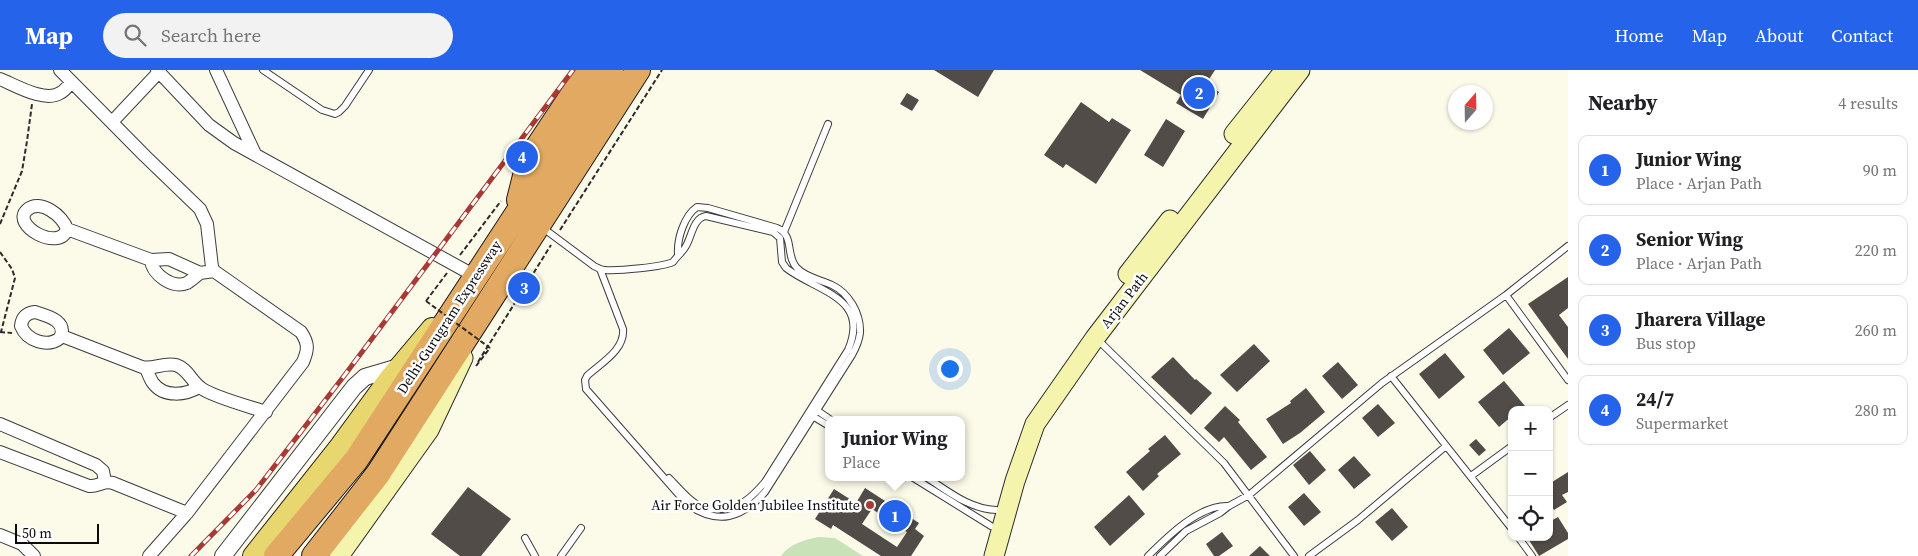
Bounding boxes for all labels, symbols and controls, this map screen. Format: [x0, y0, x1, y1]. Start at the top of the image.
search box [103, 13, 453, 58]
text: Map [25, 19, 73, 52]
icon: search [121, 21, 149, 49]
text: Search here [161, 22, 261, 48]
text: Home [1615, 23, 1664, 48]
text: Map [1692, 23, 1727, 48]
text: About [1755, 23, 1803, 48]
text: Contact [1831, 23, 1893, 48]
pin: 2 [1183, 74, 1215, 112]
north arrow [1448, 85, 1493, 130]
text: Nearby [1588, 88, 1658, 117]
text: 4 results [1838, 92, 1898, 114]
pin: 4 [506, 138, 538, 176]
text: Junior Wing [1636, 146, 1741, 172]
text: 1 [1601, 159, 1609, 181]
text: 90 m [1863, 159, 1897, 181]
text: Place · Arjan Path [1636, 172, 1762, 194]
text: Senior Wing [1636, 226, 1743, 252]
street label: Delhi-Gurugram Expressway [392, 236, 507, 398]
text: 2 [1601, 239, 1609, 261]
text: 220 m [1855, 239, 1897, 261]
text: Place · Arjan Path [1636, 252, 1762, 274]
street label: Arjan Path [1096, 268, 1152, 332]
pin: 3 [508, 269, 540, 307]
text: Jharera Village [1636, 306, 1765, 332]
text: 3 [1601, 319, 1609, 341]
text: 260 m [1855, 319, 1897, 341]
text: Bus stop [1636, 332, 1696, 354]
your location [937, 356, 963, 382]
text: 24/7 [1636, 386, 1674, 412]
text: 4 [1601, 399, 1609, 421]
text: 280 m [1855, 399, 1897, 421]
map controls [1508, 406, 1553, 541]
button: + [1508, 406, 1553, 451]
text: Supermarket [1636, 412, 1728, 434]
popup [825, 416, 965, 481]
text: Junior Wing [842, 425, 948, 451]
text: Place [842, 451, 881, 473]
button: − [1508, 451, 1553, 496]
place label: Air Force Golden Jubilee Institute [651, 495, 860, 515]
button: locate [1508, 496, 1553, 541]
pin: 1 [879, 497, 911, 535]
marker: Air Force Golden Jubilee Institute [864, 499, 876, 511]
scale bar [15, 521, 99, 544]
text: 50 m [22, 523, 52, 543]

